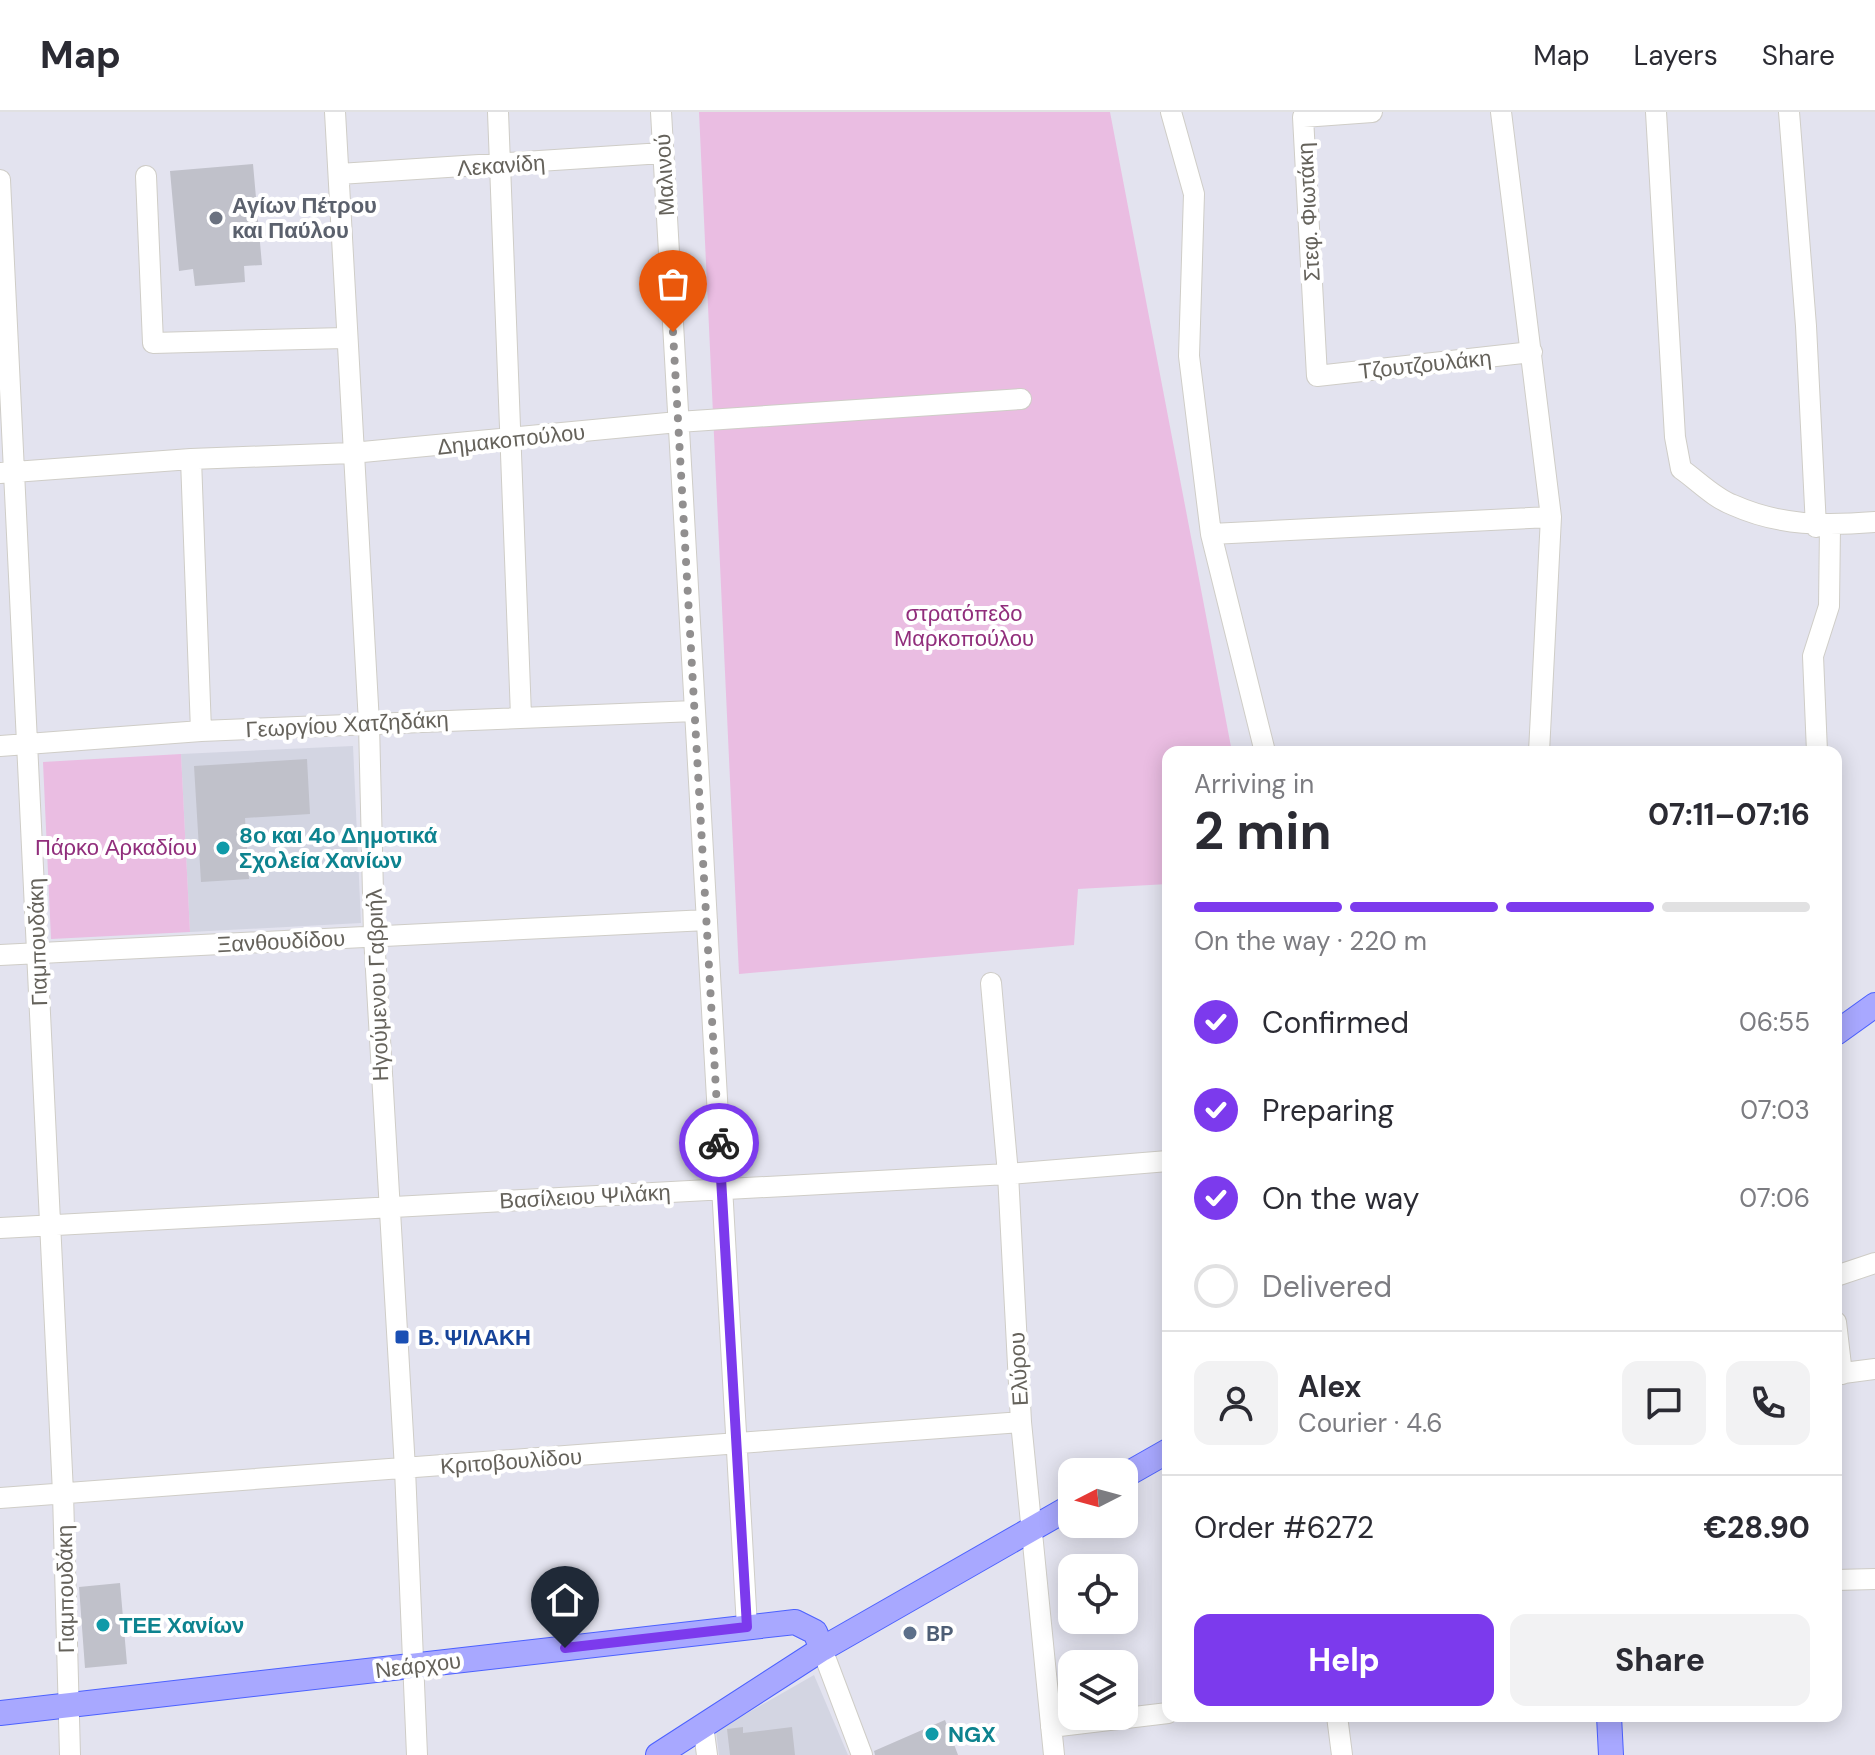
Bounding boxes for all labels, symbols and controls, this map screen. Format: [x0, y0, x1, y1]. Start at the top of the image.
text: Map [40, 30, 121, 80]
text: Map [1533, 37, 1590, 74]
text: Layers [1634, 37, 1718, 74]
text: Share [1762, 37, 1835, 74]
street label: Μαλινού [648, 133, 681, 217]
street label: Στεφ. Φιωτάκη [1290, 142, 1327, 282]
street label: Λεκανίδη [456, 148, 546, 183]
place label: Αγίων Πέτρου και Παύλου [232, 191, 377, 245]
marker: Αγίων Πέτρου και Παύλου [207, 209, 225, 227]
pin [639, 250, 707, 332]
icon: bag [651, 262, 695, 306]
street label: Τζουτζουλάκη [1357, 343, 1493, 386]
street label: Δημακοπούλου [436, 417, 587, 462]
park label: στρατόπεδο Μαρκοπούλου [894, 599, 1034, 653]
street label: Γεωργίου Χατζηδάκη [245, 705, 449, 744]
text: Arriving in [1194, 767, 1314, 801]
text: 07:11–07:16 [1648, 795, 1810, 834]
text: 2 min [1194, 797, 1332, 865]
place label: 8ο και 4ο Δημοτικά Σχολεία Χανίων [239, 821, 438, 875]
park label: Πάρκο Αρκαδίου [35, 833, 197, 862]
marker: 8ο και 4ο Δημοτικά Σχολεία Χανίων [214, 839, 232, 857]
street label: Γιαμπουδάκη [21, 877, 54, 1007]
street label: Ηγούμενου Γαβριήλ [360, 888, 395, 1082]
street label: Ξανθουδίδου [216, 924, 346, 959]
text: On the way · 220 m [1194, 924, 1427, 958]
icon: check [1194, 1000, 1238, 1044]
text: Confirmed [1262, 1003, 1409, 1042]
text: 06:55 [1739, 1005, 1810, 1039]
icon: check [1194, 1088, 1238, 1132]
text: Preparing [1262, 1091, 1394, 1130]
text: 07:03 [1740, 1093, 1810, 1127]
courier [679, 1103, 759, 1183]
icon: bike [697, 1121, 741, 1165]
icon: check [1194, 1176, 1238, 1220]
street label: Βασίλειου Ψιλάκη [499, 1178, 671, 1215]
text: On the way [1262, 1179, 1419, 1218]
text: 07:06 [1739, 1181, 1810, 1215]
text: Delivered [1262, 1267, 1392, 1306]
place label: Β. ΨΙΛΑΚΗ [418, 1323, 531, 1352]
marker: Β. ΨΙΛΑΚΗ [393, 1328, 411, 1346]
street label: Ελύρου [1002, 1331, 1035, 1407]
button: person [1194, 1361, 1278, 1445]
button: chat [1622, 1361, 1706, 1445]
button: phone [1726, 1361, 1810, 1445]
text: Alex [1298, 1367, 1361, 1406]
text: Courier · 4.6 [1298, 1406, 1443, 1440]
street label: Κριτοβουλίδου [439, 1442, 583, 1481]
north arrow [1058, 1458, 1138, 1538]
map controls [1058, 1458, 1138, 1730]
text: Order #6272 [1194, 1508, 1374, 1547]
text: €28.90 [1703, 1508, 1810, 1547]
street label: Γιαμπουδάκη [50, 1525, 81, 1653]
button: locate [1058, 1554, 1138, 1634]
pin [531, 1566, 599, 1648]
icon: home [543, 1578, 587, 1622]
place label: ΤΕΕ Χανίων [119, 1611, 244, 1640]
button: Help [1194, 1614, 1494, 1706]
button: Share [1510, 1614, 1810, 1706]
marker: ΤΕΕ Χανίων [94, 1616, 112, 1634]
place label: BP [926, 1619, 954, 1648]
marker: BP [901, 1624, 919, 1642]
street label: Νεάρχου [374, 1646, 463, 1685]
button: layers [1058, 1650, 1138, 1730]
place label: NGX [948, 1720, 996, 1749]
marker: NGX [923, 1725, 941, 1743]

